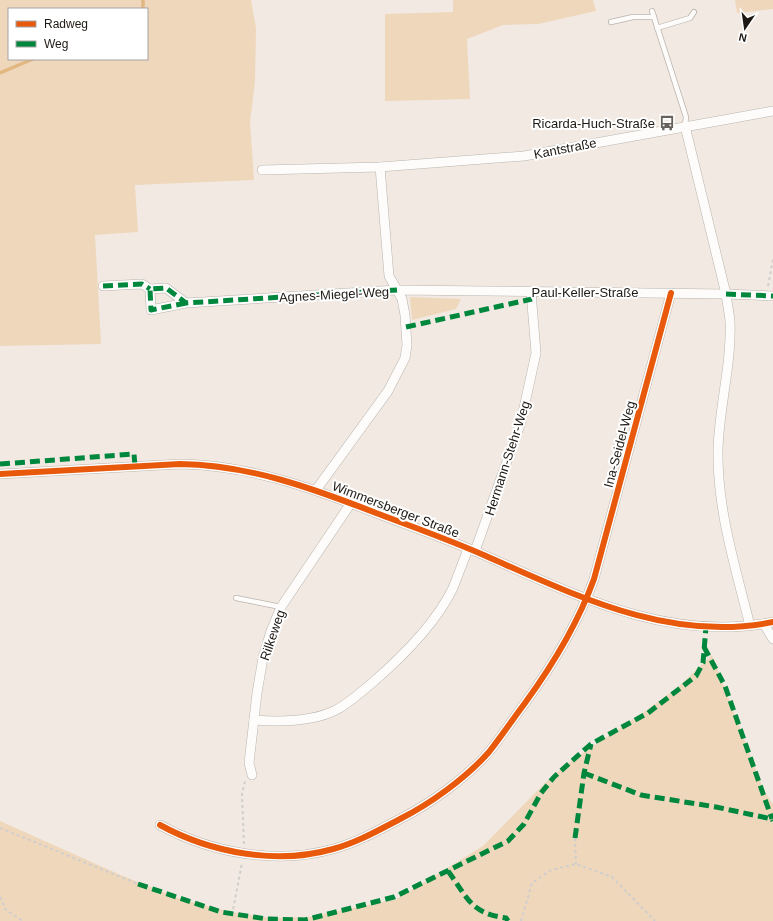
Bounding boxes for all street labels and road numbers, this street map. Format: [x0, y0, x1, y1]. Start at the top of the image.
street label: Kantstraße [532, 135, 598, 162]
street label: Agnes-Miegel-Weg [279, 284, 389, 305]
street label: Paul-Keller-Straße [532, 285, 638, 300]
street label: Hermann-Stehr-Weg [482, 399, 533, 517]
street label: Ina-Seidel-Weg [601, 399, 638, 489]
street label: Wimmersberger Straße [330, 478, 462, 541]
street label: Rilkeweg [257, 608, 288, 663]

